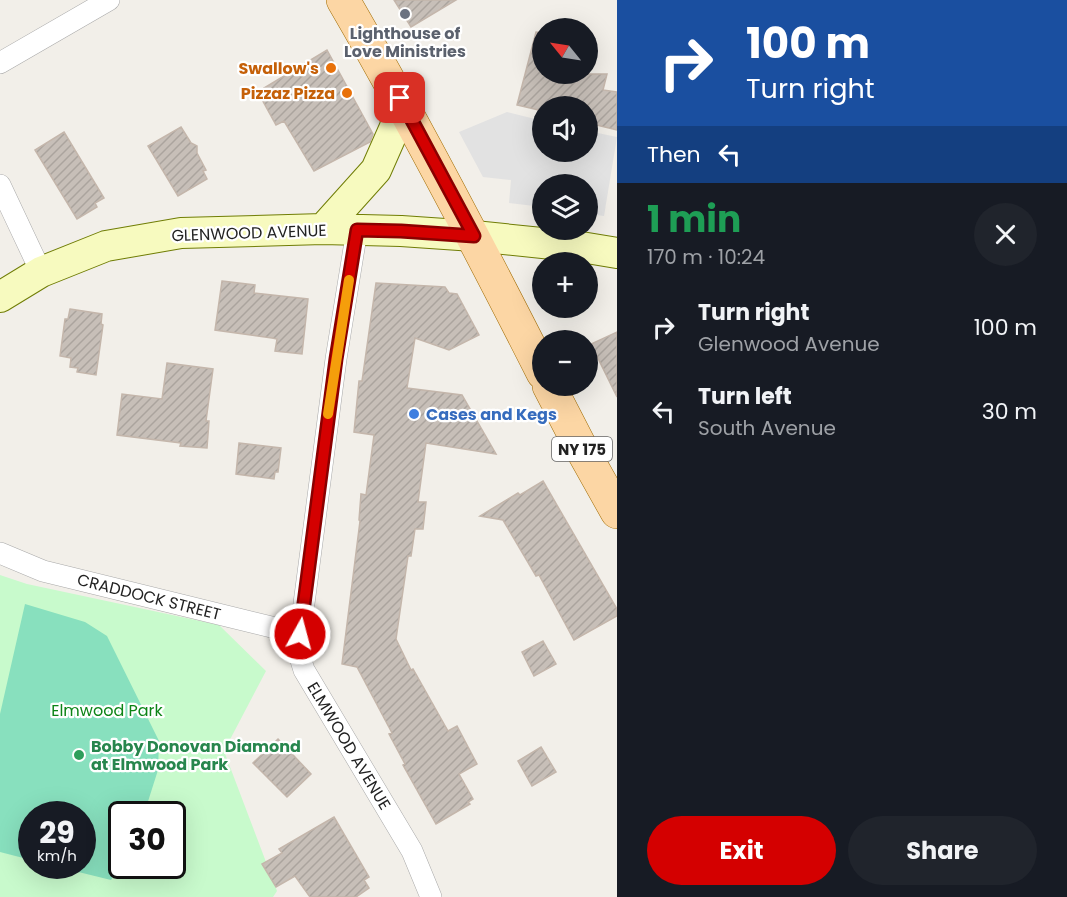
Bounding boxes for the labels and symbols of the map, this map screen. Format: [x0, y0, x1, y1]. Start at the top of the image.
marker: Lighthouse of Love Ministries [398, 7, 412, 21]
north arrow [532, 18, 598, 84]
place label: Lighthouse of Love Ministries [344, 22, 466, 63]
place label: Swallow's [238, 57, 319, 80]
marker: Swallow's [324, 61, 338, 75]
pin [374, 72, 425, 123]
place label: Pizzaz Pizza [241, 82, 335, 105]
marker: Pizzaz Pizza [340, 86, 354, 100]
street label: GLENWOOD AVENUE [171, 219, 327, 247]
place label: Cases and Kegs [426, 403, 557, 426]
marker: Cases and Kegs [407, 407, 421, 421]
road number: NY 175 [552, 437, 612, 461]
street label: CRADDOCK STREET [75, 568, 223, 626]
position arrow [268, 602, 332, 666]
street label: ELMWOOD AVENUE [302, 678, 396, 814]
park label: Elmwood Park [51, 699, 164, 722]
place label: Bobby Donovan Diamond at Elmwood Park [91, 735, 301, 776]
marker: Bobby Donovan Diamond at Elmwood Park [72, 748, 86, 762]
speed limit sign: 30 [108, 801, 186, 879]

